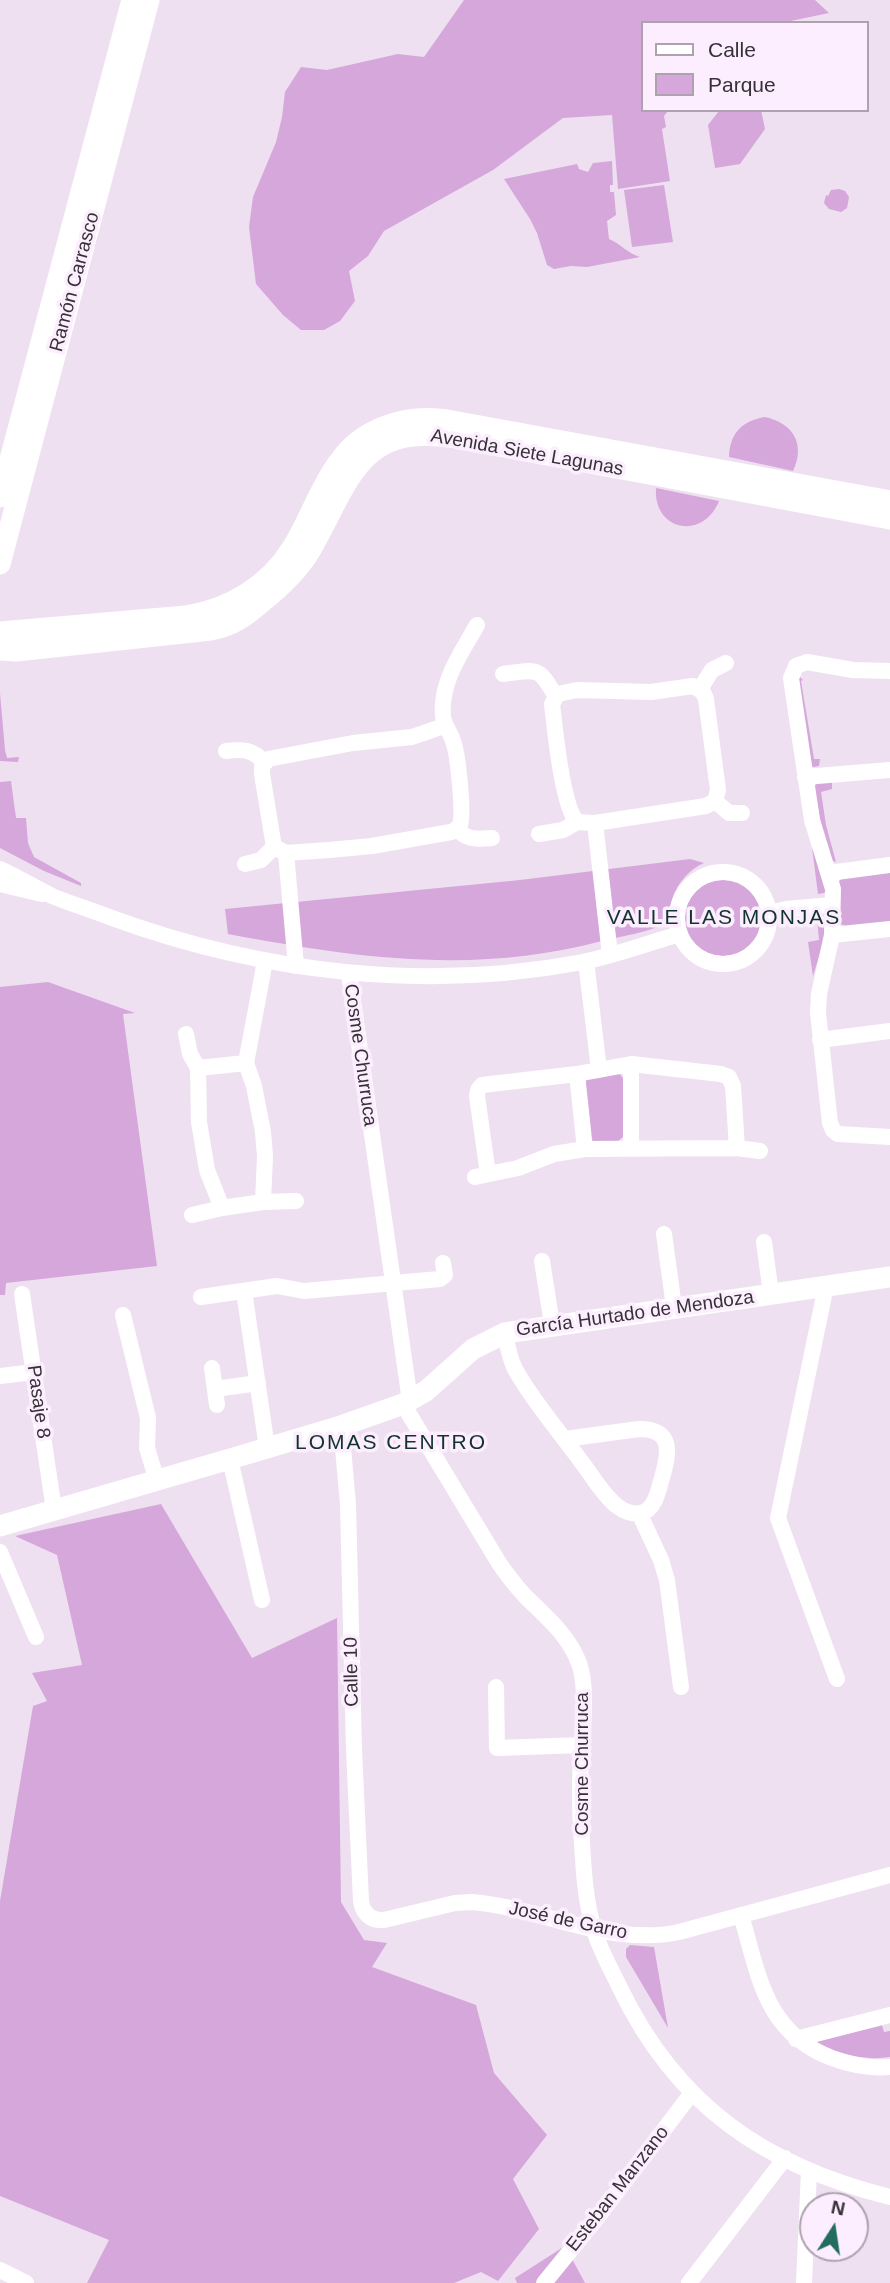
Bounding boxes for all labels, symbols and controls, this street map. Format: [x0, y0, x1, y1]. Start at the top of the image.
legend [642, 21, 869, 112]
text: Calle [708, 38, 756, 61]
text: Parque [708, 73, 776, 96]
street label: Ramón Carrasco [45, 210, 105, 354]
street label: Avenida Siete Lagunas [429, 425, 625, 481]
district label: VALLE LAS MONJAS [609, 905, 839, 931]
street label: Cosme Churruca [339, 982, 381, 1128]
street label: García Hurtado de Mendoza [515, 1286, 755, 1342]
street label: Pasaje 8 [22, 1364, 54, 1440]
district label: LOMAS CENTRO [296, 1430, 486, 1456]
street label: Calle 10 [340, 1637, 364, 1707]
street label: Cosme Churruca [572, 1692, 594, 1836]
street label: José de Garro [507, 1897, 629, 1945]
street label: Esteban Manzano [562, 2122, 674, 2256]
north arrow [799, 2192, 869, 2262]
text: N [829, 2196, 847, 2220]

